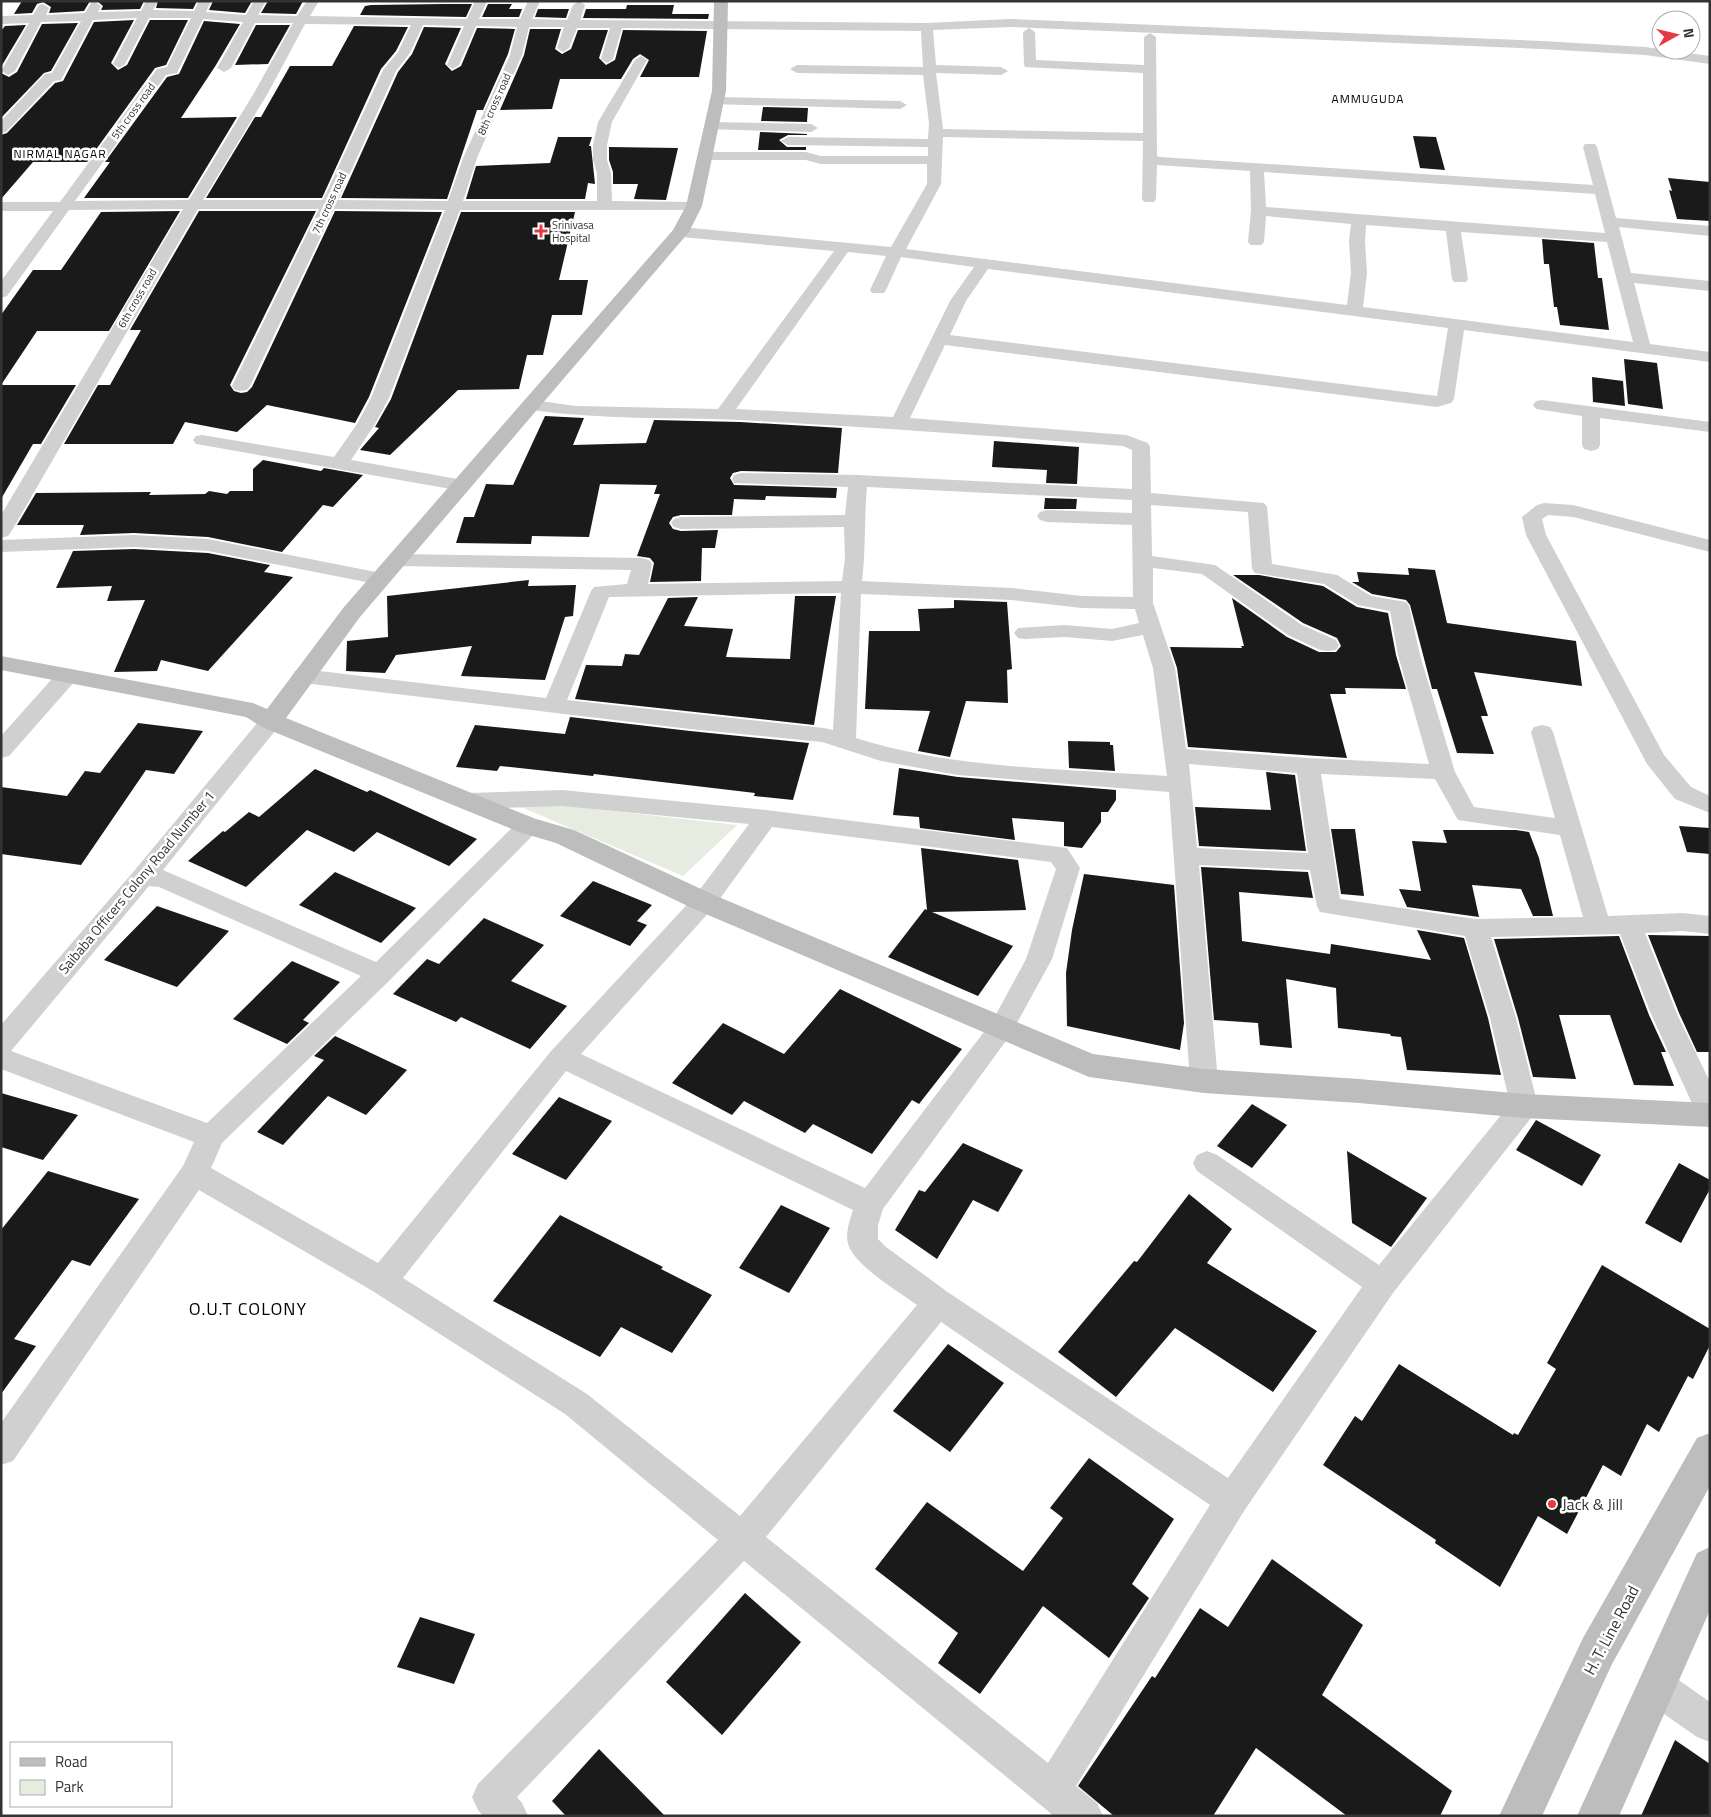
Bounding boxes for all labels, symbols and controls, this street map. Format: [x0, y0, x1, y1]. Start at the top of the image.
north arrow [1651, 10, 1701, 60]
text: N [1678, 27, 1700, 39]
street label: 8th cross road [473, 70, 515, 137]
street label: 5th cross road [107, 79, 159, 142]
district label: AMMUGUDA [1332, 89, 1404, 108]
district label: NIRMAL NAGAR [13, 144, 107, 163]
street label: 7th cross road [308, 169, 350, 236]
place label: Srinivasa Hospital [552, 217, 594, 246]
marker: Srinivasa Hospital [534, 224, 548, 238]
street label: 6th cross road [114, 265, 161, 331]
street label: Saibaba Officers Colony Road Number 1 [53, 786, 219, 978]
district label: O.U.T COLONY [189, 1295, 307, 1322]
place label: Jack & Jill [1562, 1492, 1623, 1516]
marker: Jack & Jill [1546, 1498, 1558, 1510]
street label: H. T. Line Road [1577, 1581, 1645, 1679]
legend [10, 1742, 172, 1807]
text: Road [55, 1750, 87, 1773]
text: Park [55, 1775, 84, 1798]

